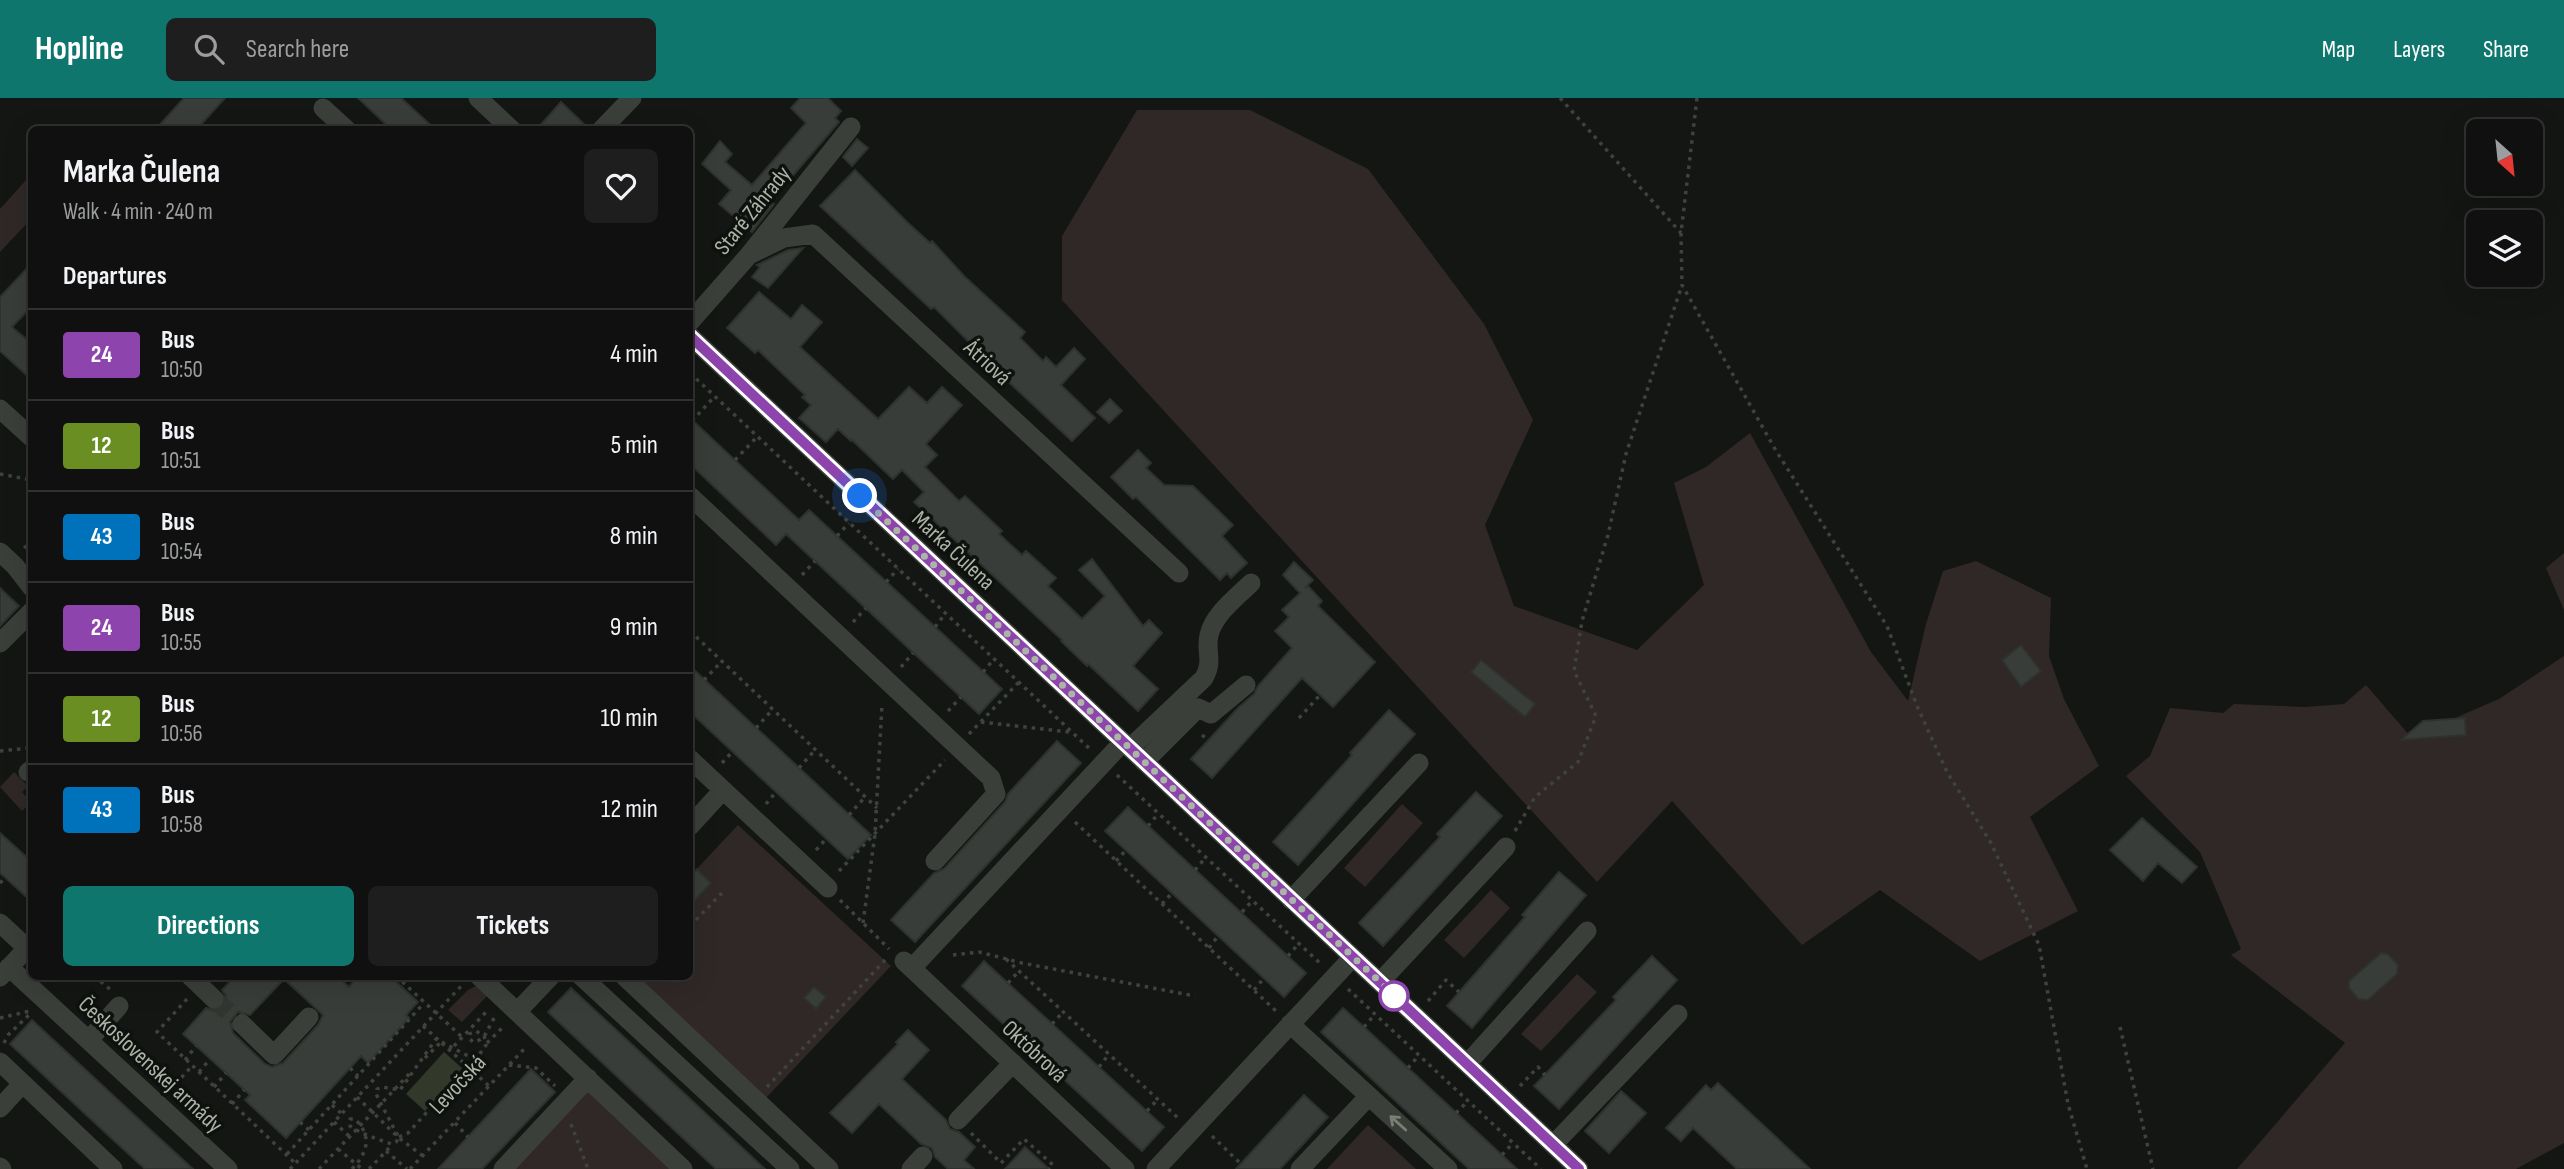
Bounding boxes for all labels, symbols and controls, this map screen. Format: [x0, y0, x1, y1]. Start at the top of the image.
search box [166, 18, 656, 81]
text: Hopline [35, 29, 124, 69]
icon: search [190, 30, 228, 68]
text: Search here [246, 34, 349, 65]
text: Map [2322, 35, 2355, 64]
text: Layers [2393, 35, 2445, 64]
text: Share [2483, 35, 2529, 64]
north arrow [2466, 119, 2543, 196]
map controls [2466, 119, 2543, 287]
button: heart [584, 149, 658, 223]
text: Marka Čulena [63, 152, 220, 192]
street label: Staré Záhrady [708, 160, 797, 261]
text: Walk · 4 min · 240 m [63, 198, 213, 226]
button: layers [2466, 210, 2543, 287]
text: Departures [63, 261, 167, 292]
text: Bus [161, 325, 195, 356]
street label: Átriová [957, 333, 1017, 392]
text: 4 min [610, 339, 658, 370]
text: 24 [91, 340, 112, 369]
text: 10:50 [161, 356, 203, 384]
text: Bus [161, 416, 195, 447]
text: 5 min [611, 430, 658, 461]
text: 12 [91, 431, 112, 460]
text: 10:51 [161, 447, 201, 475]
your location [842, 478, 877, 513]
street label: Marka Čulena [906, 505, 1001, 596]
text: Bus [161, 507, 195, 538]
text: 8 min [610, 521, 658, 552]
text: 43 [91, 522, 112, 551]
text: 10:54 [161, 538, 202, 566]
text: Bus [161, 598, 195, 629]
text: 9 min [610, 612, 658, 643]
text: 24 [91, 613, 112, 642]
text: 10:55 [161, 629, 202, 657]
text: Bus [161, 689, 195, 720]
text: 10 min [601, 703, 658, 734]
text: 12 [91, 704, 112, 733]
text: 10:56 [161, 720, 203, 748]
text: Bus [161, 780, 195, 811]
text: 12 min [601, 794, 658, 825]
text: 43 [91, 795, 112, 824]
text: 10:58 [161, 811, 203, 839]
button: Directions [63, 886, 354, 966]
button: Tickets [368, 886, 658, 966]
unlabelled marker [1379, 981, 1409, 1011]
street label: Československej armády [72, 991, 228, 1139]
street label: Októbrová [996, 1015, 1073, 1089]
street label: Levočská [423, 1049, 492, 1120]
one-way arrow [1389, 1115, 1407, 1131]

